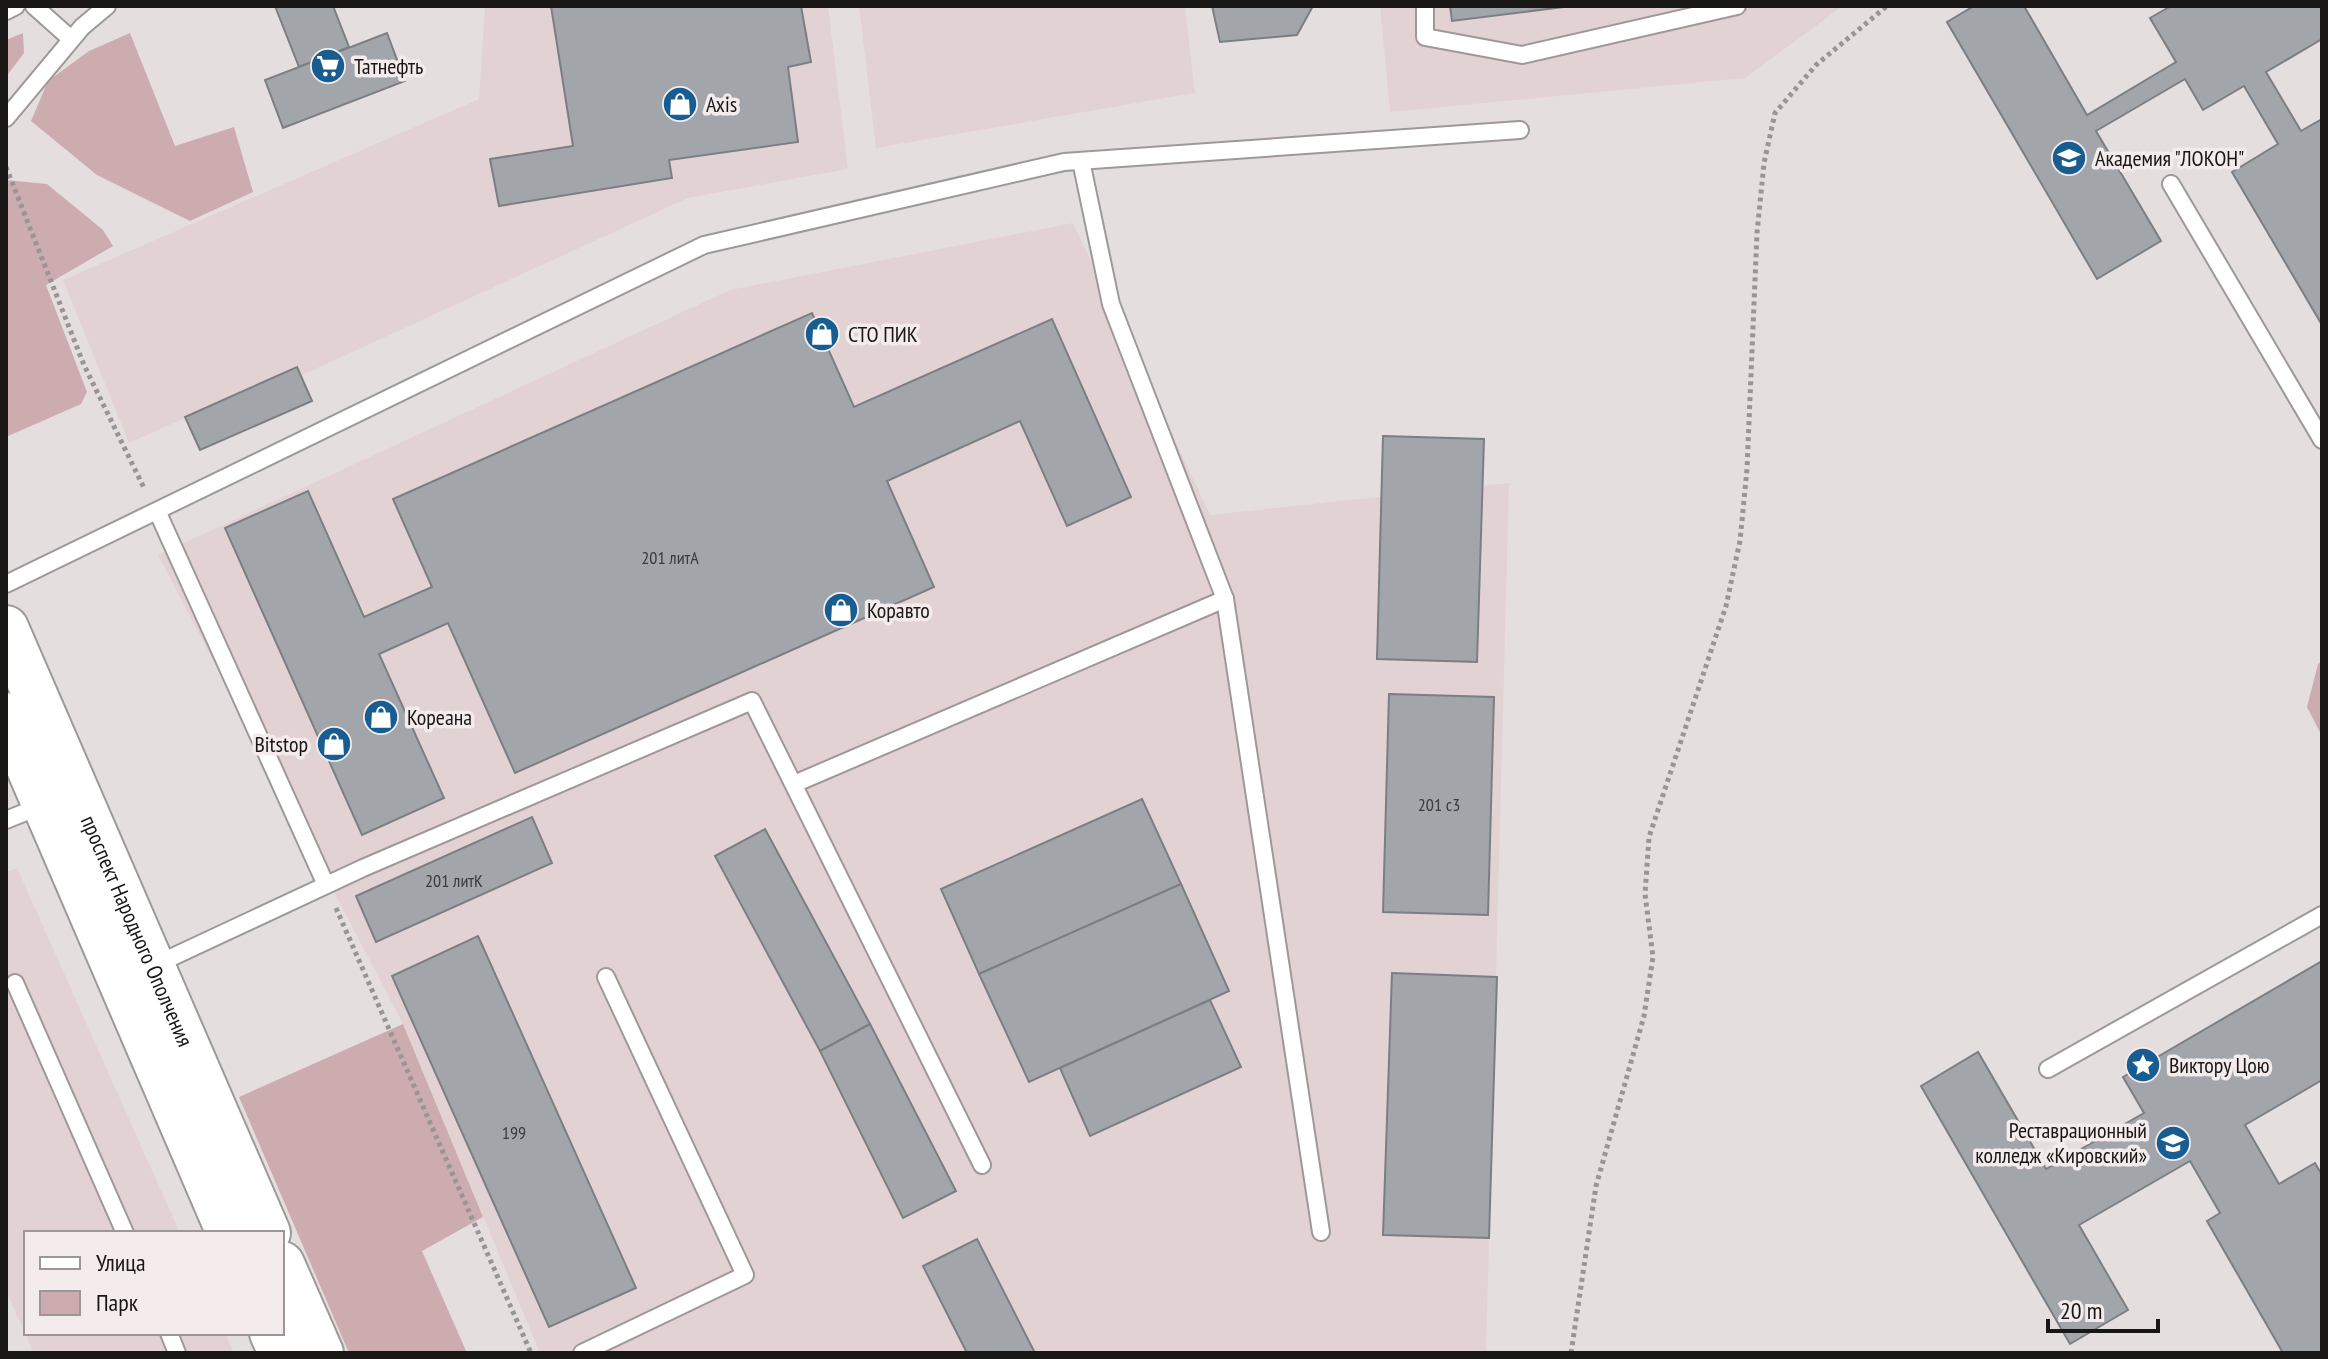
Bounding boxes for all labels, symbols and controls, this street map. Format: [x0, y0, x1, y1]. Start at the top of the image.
supermarket icon: Татнефть [309, 47, 347, 85]
place label: Татнефть [354, 52, 423, 80]
shop icon: Axis [661, 85, 699, 123]
place label: Axis [706, 90, 737, 118]
school or university icon: Академия "ЛОКОН" [2050, 139, 2088, 177]
place label: Академия "ЛОКОН" [2095, 144, 2244, 172]
shop icon: СТО ПИК [803, 315, 841, 353]
place label: СТО ПИК [848, 320, 918, 348]
house number: 201 литА [641, 546, 699, 569]
shop icon: Коравто [822, 591, 860, 629]
place label: Коравто [867, 596, 930, 624]
shop icon: Кореана [362, 698, 400, 736]
place label: Кореана [407, 703, 472, 731]
shop icon: Bitstop [315, 725, 353, 763]
place label: Bitstop [254, 730, 308, 758]
house number: 201 с3 [1418, 793, 1460, 816]
street label: проспект Народного Ополчения [75, 811, 199, 1051]
house number: 201 литК [425, 869, 483, 892]
place icon: Виктору Цою [2124, 1046, 2162, 1084]
place label: Виктору Цою [2169, 1051, 2270, 1079]
place label: Реставрационный колледж «Кировский» [1975, 1116, 2147, 1169]
house number: 199 [502, 1121, 526, 1144]
school or university icon: Реставрационный колледж «Кировский» [2154, 1124, 2192, 1162]
legend [24, 1231, 284, 1335]
text: Улица [96, 1247, 146, 1278]
scale bar [2048, 1283, 2158, 1333]
text: Парк [96, 1287, 139, 1318]
text: 20 m [2060, 1295, 2102, 1326]

